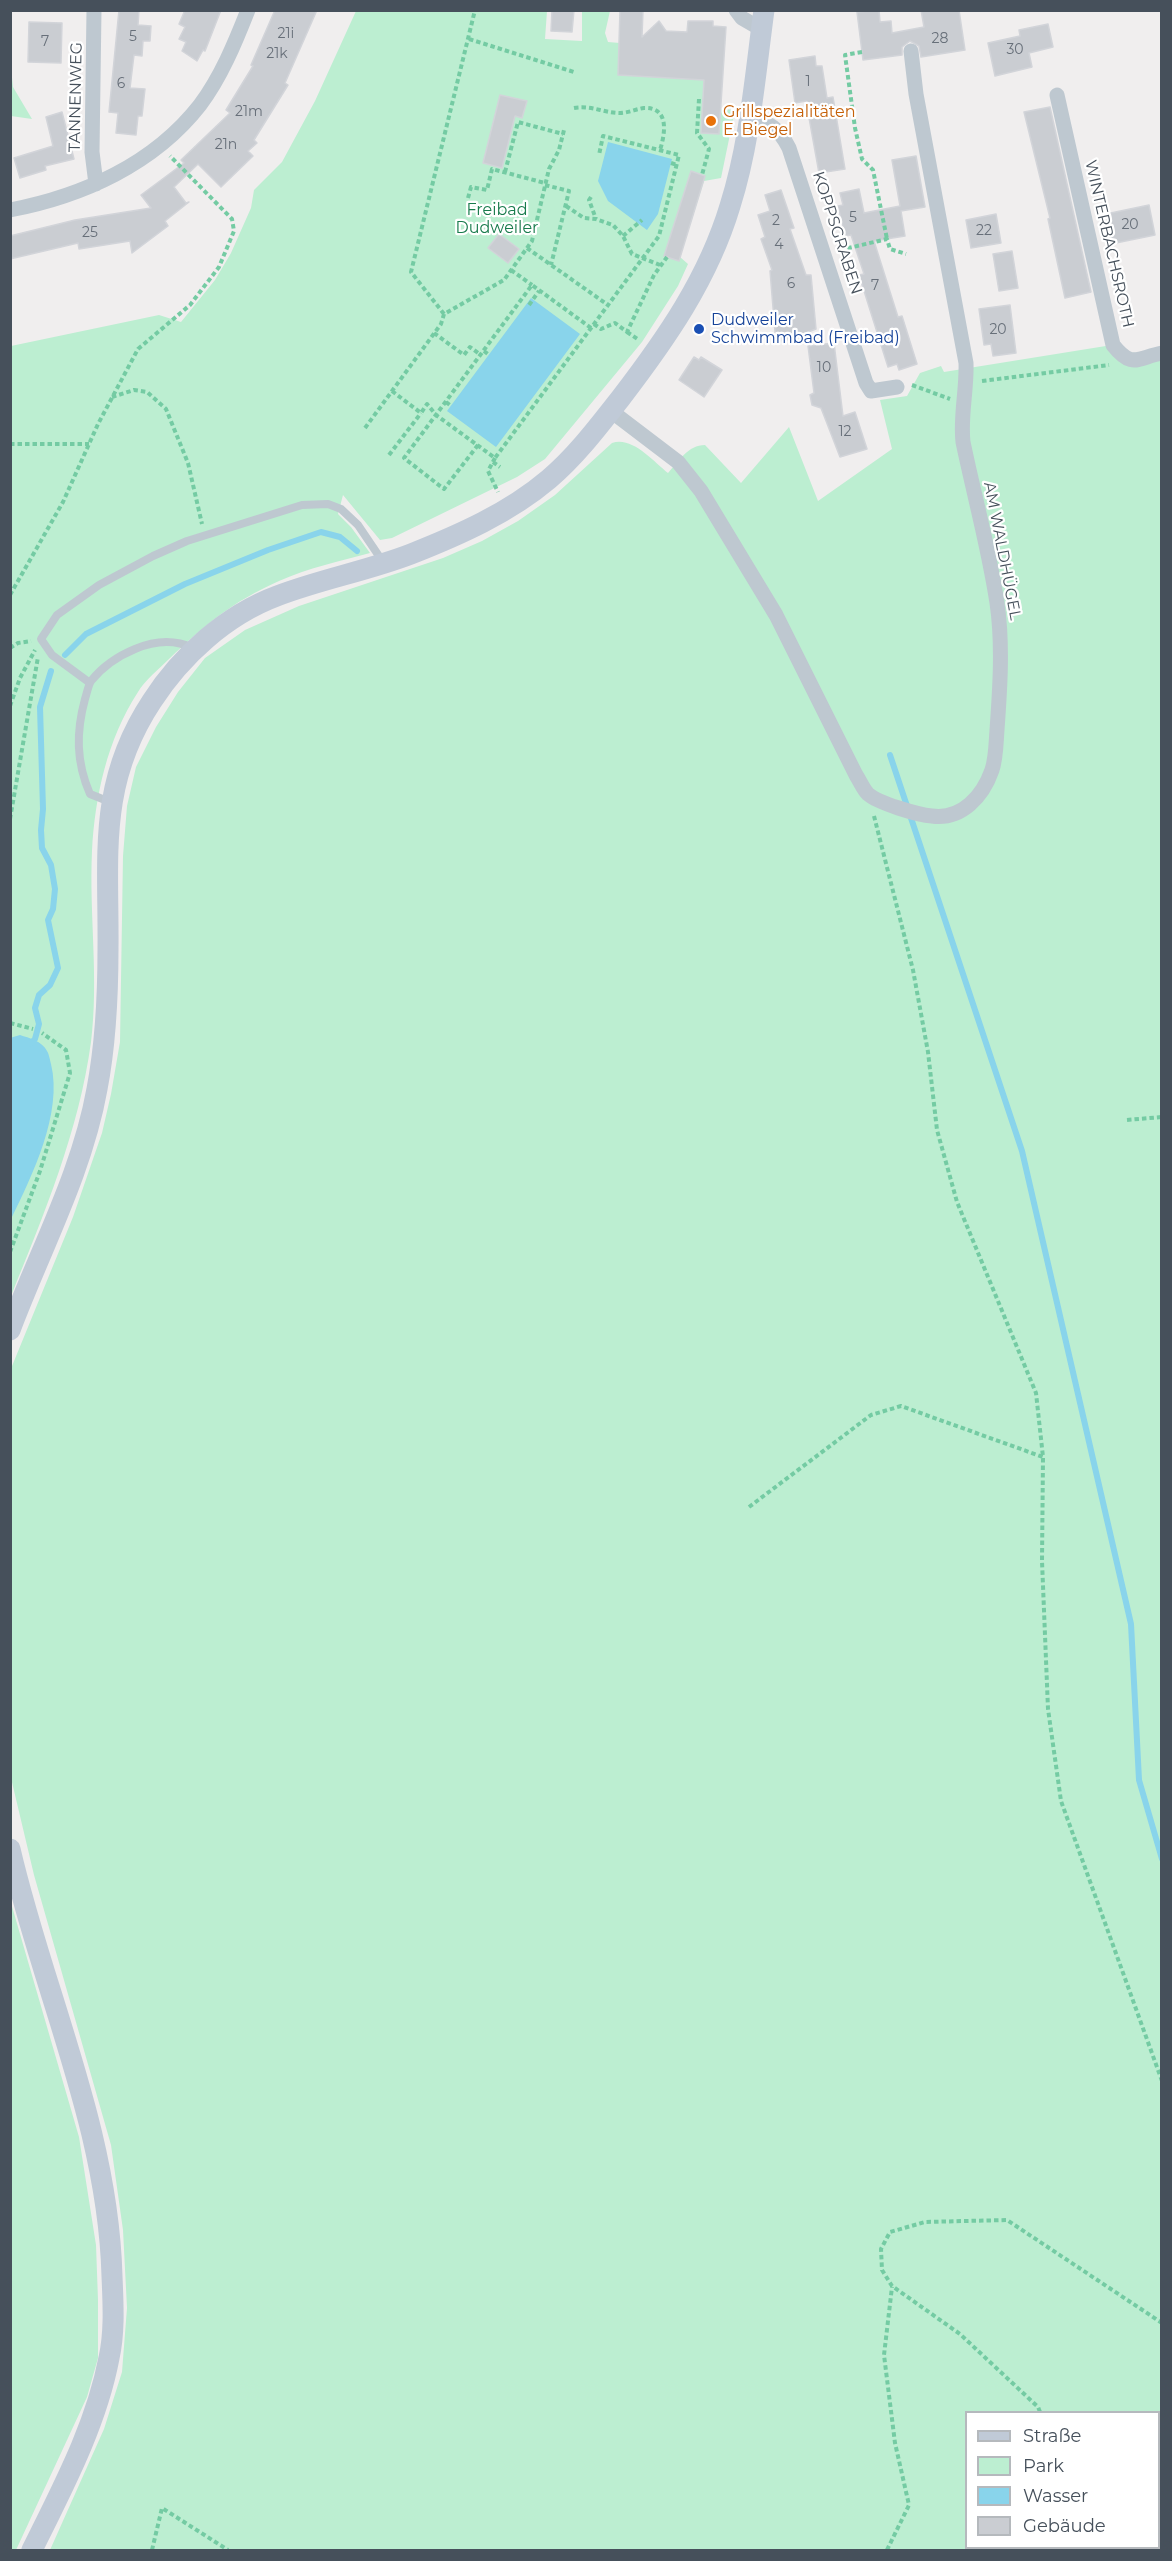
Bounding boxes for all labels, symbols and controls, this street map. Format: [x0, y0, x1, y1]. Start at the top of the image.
house number: 21i [278, 26, 294, 42]
house number: 5 [129, 29, 137, 45]
house number: 28 [932, 31, 948, 47]
house number: 7 [41, 34, 49, 50]
street label: TANNENWEG [65, 42, 87, 152]
house number: 30 [1006, 42, 1024, 58]
house number: 21k [266, 46, 288, 62]
house number: 1 [805, 74, 811, 90]
house number: 6 [117, 76, 125, 92]
place label: Grillspezialitäten E. Biegel [723, 102, 855, 140]
house number: 21m [235, 104, 263, 120]
marker: Grillspezialitäten E. Biegel [704, 114, 718, 128]
house number: 21n [215, 137, 237, 153]
street label: WINTERBACHSROTH [1080, 158, 1138, 330]
street label: KOPPSGRABEN [808, 169, 866, 297]
park label: Freibad Dudweiler [456, 200, 538, 238]
house number: 5 [849, 210, 857, 226]
house number: 2 [772, 213, 780, 229]
house number: 20 [1121, 217, 1139, 233]
house number: 22 [976, 223, 992, 239]
house number: 25 [82, 225, 98, 241]
house number: 4 [774, 237, 784, 253]
house number: 6 [787, 276, 795, 292]
house number: 7 [871, 278, 879, 294]
place label: Dudweiler Schwimmbad (Freibad) [711, 310, 900, 348]
marker: Dudweiler Schwimmbad (Freibad) [692, 322, 706, 336]
house number: 20 [989, 322, 1007, 338]
house number: 10 [817, 360, 831, 376]
house number: 12 [838, 424, 852, 440]
street label: AM WALDHÜGEL [979, 480, 1025, 622]
legend [965, 2411, 1160, 2549]
text: Straße [1023, 2425, 1081, 2447]
text: Park [1023, 2455, 1064, 2477]
text: Wasser [1023, 2485, 1088, 2507]
text: Gebäude [1023, 2515, 1106, 2537]

